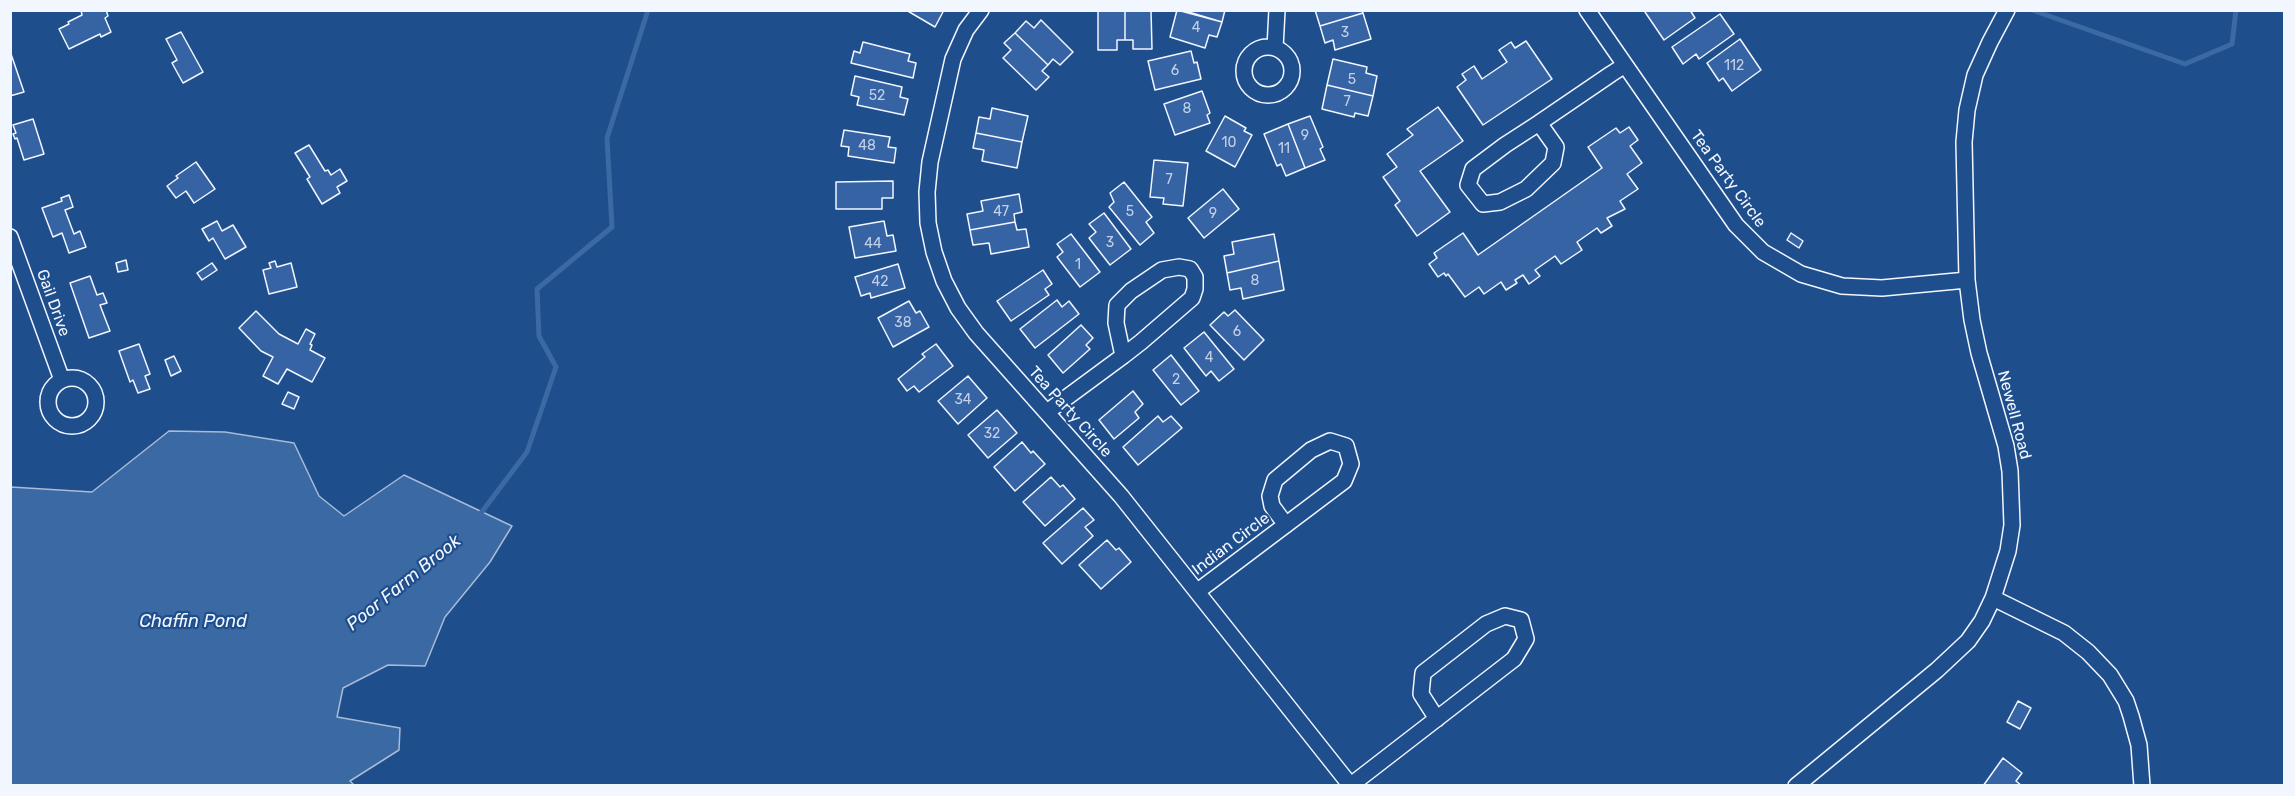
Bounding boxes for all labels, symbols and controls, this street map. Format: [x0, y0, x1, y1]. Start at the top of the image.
house number: 4 [1192, 20, 1200, 36]
house number: 3 [1341, 25, 1349, 41]
house number: 112 [1724, 58, 1744, 74]
house number: 6 [1171, 63, 1179, 79]
house number: 5 [1348, 72, 1356, 88]
house number: 52 [869, 88, 885, 104]
house number: 7 [1343, 94, 1351, 110]
house number: 8 [1183, 101, 1191, 117]
street label: Tea Party Circle [1686, 127, 1770, 231]
house number: 9 [1301, 128, 1309, 144]
house number: 10 [1222, 135, 1236, 151]
house number: 48 [858, 138, 876, 154]
house number: 11 [1278, 141, 1290, 157]
house number: 7 [1165, 172, 1173, 188]
house number: 47 [993, 204, 1009, 220]
house number: 5 [1126, 204, 1134, 220]
house number: 9 [1209, 206, 1217, 222]
house number: 3 [1106, 235, 1114, 251]
house number: 44 [864, 236, 882, 252]
house number: 1 [1075, 257, 1081, 273]
street label: Gail Drive [32, 267, 74, 339]
house number: 8 [1251, 273, 1259, 289]
house number: 42 [872, 274, 888, 290]
house number: 38 [894, 315, 912, 331]
house number: 6 [1233, 324, 1241, 340]
house number: 4 [1205, 350, 1213, 366]
street label: Tea Party Circle [1024, 363, 1116, 461]
street label: Newell Road [1993, 369, 2035, 461]
house number: 2 [1172, 372, 1180, 388]
house number: 34 [954, 392, 972, 408]
house number: 32 [984, 426, 1000, 442]
street label: Indian Circle [1188, 509, 1274, 579]
water label: Poor Farm Brook [343, 530, 465, 636]
water label: Chaffin Pond [139, 611, 247, 633]

